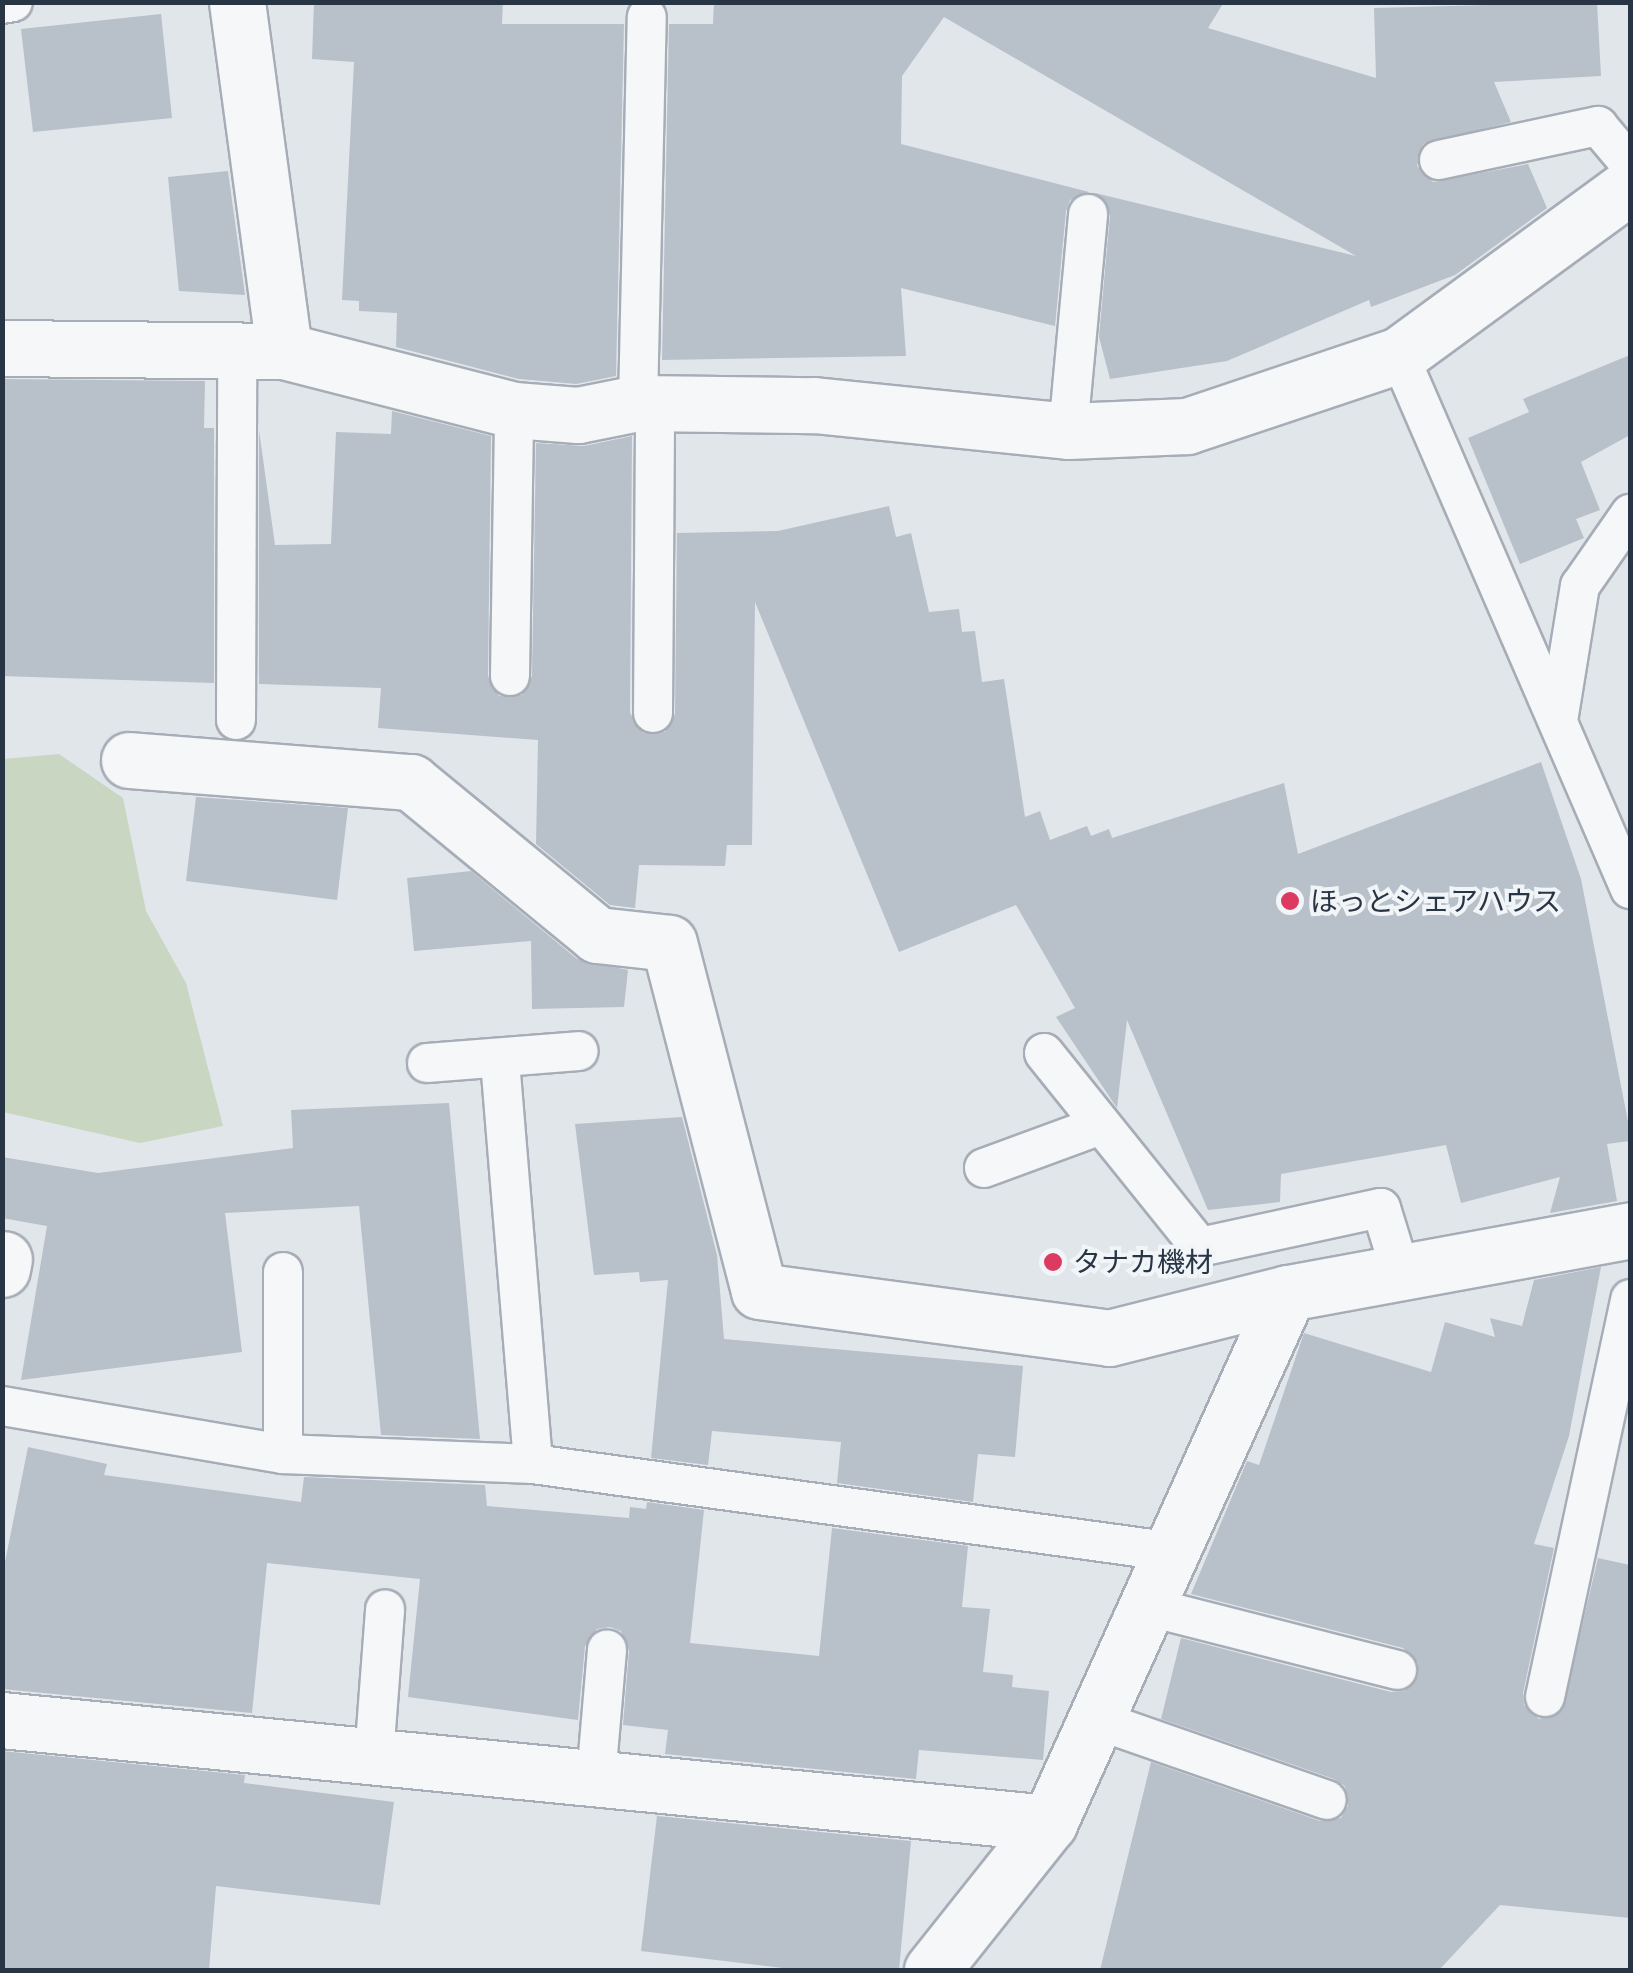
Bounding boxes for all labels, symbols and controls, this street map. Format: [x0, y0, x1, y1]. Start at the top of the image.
place label: ほっとシェアハウス [1310, 884, 1562, 918]
marker: ほっとシェアハウス [1279, 890, 1301, 912]
place label: タナカ機材 [1073, 1245, 1213, 1279]
marker: タナカ機材 [1042, 1251, 1064, 1273]

